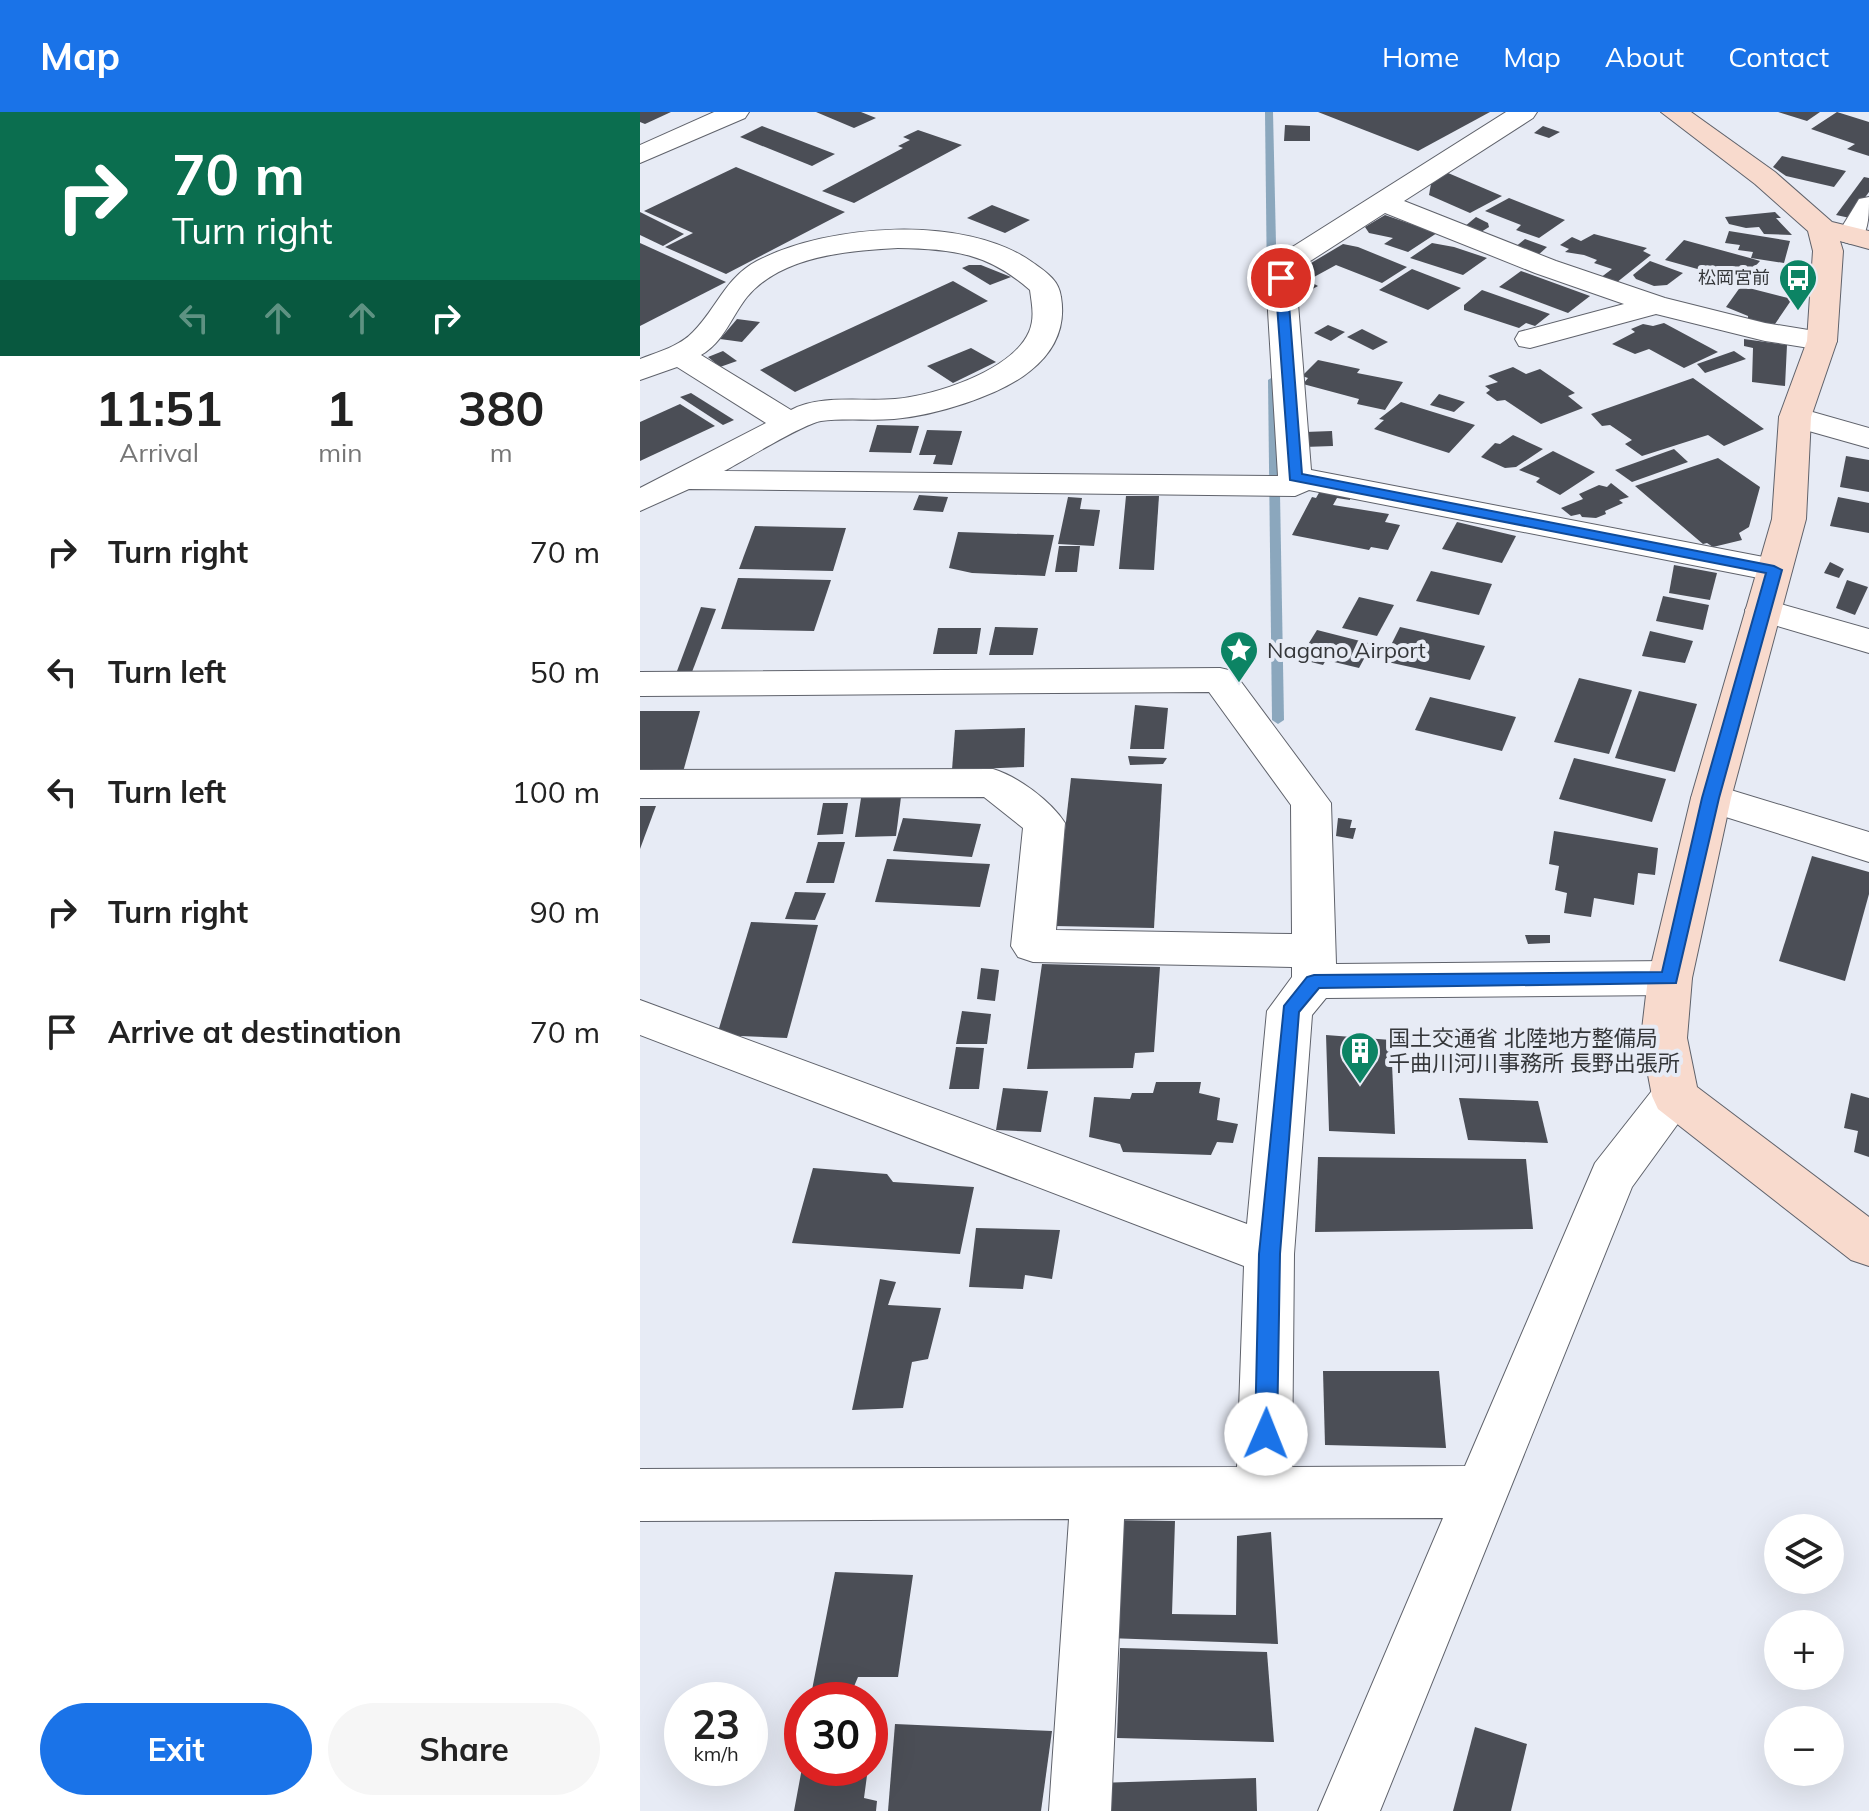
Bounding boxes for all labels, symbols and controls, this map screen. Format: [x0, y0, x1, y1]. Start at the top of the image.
text: Map [40, 32, 120, 80]
text: Home [1382, 39, 1459, 74]
text: Map [1503, 39, 1561, 74]
text: About [1605, 39, 1684, 74]
text: Contact [1728, 39, 1829, 74]
text: 70 m [172, 139, 305, 209]
icon: right [40, 144, 144, 248]
text: Turn right [172, 208, 333, 253]
pin [1247, 244, 1315, 312]
icon: arrive [1259, 256, 1303, 300]
bus stop icon: 松岡宮前 [1777, 257, 1819, 312]
place label: 松岡宮前 [1698, 266, 1770, 289]
icon: left [172, 296, 216, 340]
icon: ahead [256, 296, 300, 340]
icon: ahead [340, 296, 384, 340]
icon: right [424, 296, 468, 340]
text: 11:51 [96, 378, 223, 438]
text: 1 [326, 378, 355, 438]
text: 380 [458, 378, 544, 438]
text: Arrival [119, 436, 199, 469]
text: min [318, 436, 362, 469]
text: m [490, 436, 513, 469]
icon: right [40, 530, 84, 574]
text: Turn right [108, 533, 248, 571]
text: 70 m [530, 533, 600, 571]
place icon: Nagano Airport [1218, 629, 1260, 684]
place label: Nagano Airport [1267, 636, 1426, 664]
icon: left [40, 650, 84, 694]
text: Turn left [108, 653, 226, 691]
text: 50 m [530, 653, 600, 691]
icon: left [40, 770, 84, 814]
text: Turn left [108, 773, 226, 811]
text: 100 m [512, 773, 600, 811]
icon: right [40, 890, 84, 934]
text: Turn right [108, 893, 248, 931]
text: 90 m [530, 893, 600, 931]
icon: arrive [40, 1010, 84, 1054]
text: Arrive at destination [108, 1013, 402, 1051]
text: 70 m [530, 1013, 600, 1051]
place label: 国土交通省 北陸地方整備局 千曲川河川事務所 長野出張所 [1388, 1024, 1680, 1077]
building icon: 国土交通省 北陸地方整備局 千曲川河川事務所 長野出張所 [1339, 1030, 1381, 1085]
position arrow [1224, 1392, 1308, 1476]
map controls [1764, 1514, 1844, 1786]
button: layers [1764, 1514, 1844, 1594]
button: + [1764, 1610, 1844, 1690]
speed limit sign: 30 [784, 1682, 888, 1786]
text: 23 [692, 1699, 740, 1749]
button: Exit [40, 1703, 312, 1795]
button: Share [328, 1703, 600, 1795]
button: − [1764, 1706, 1844, 1786]
text: km/h [693, 1741, 739, 1766]

